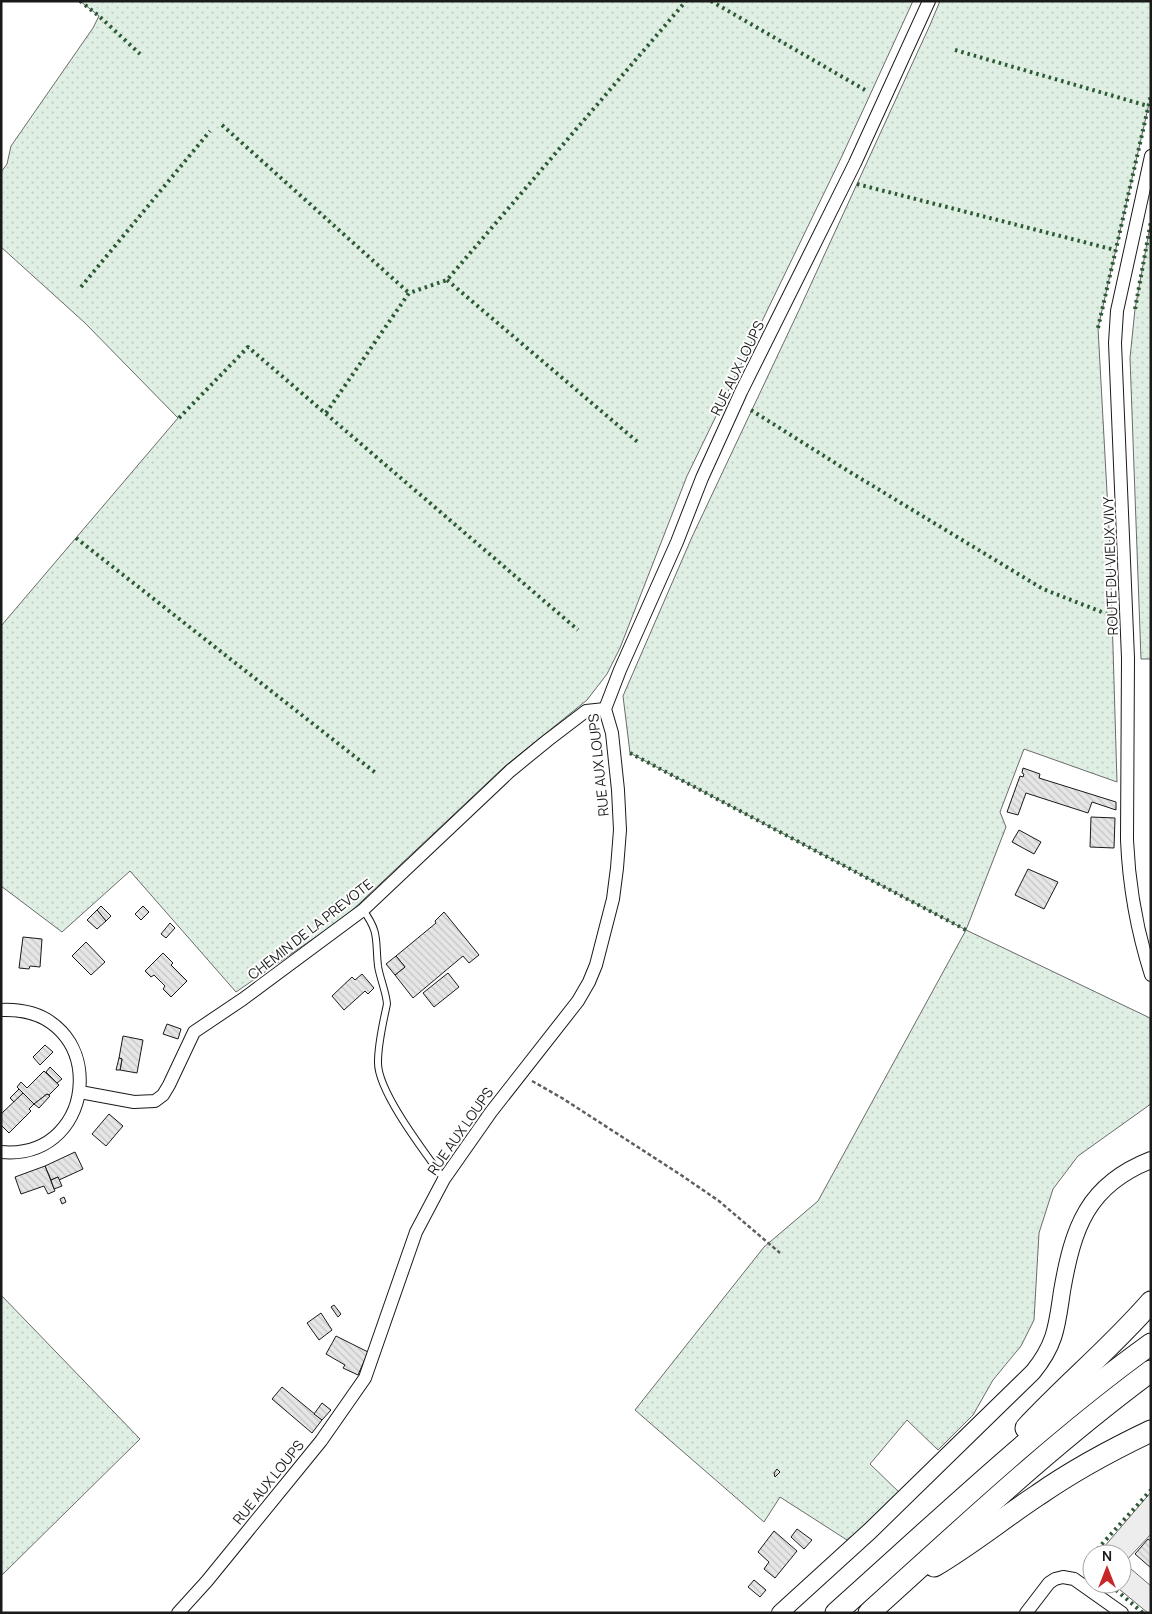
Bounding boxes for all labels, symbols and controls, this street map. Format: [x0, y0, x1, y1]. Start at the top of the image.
street label: RUE AUX LOUPS [706, 317, 768, 418]
street label: ROUTE DU VIEUX VIVY [1098, 496, 1122, 636]
street label: RUE AUX LOUPS [583, 712, 613, 817]
street label: CHEMIN DE LA PREVOTE [244, 874, 376, 984]
street label: RUE AUX LOUPS [423, 1083, 498, 1179]
street label: RUE AUX LOUPS [228, 1436, 308, 1528]
north arrow [1082, 1544, 1132, 1594]
text: N [1102, 1546, 1112, 1565]

